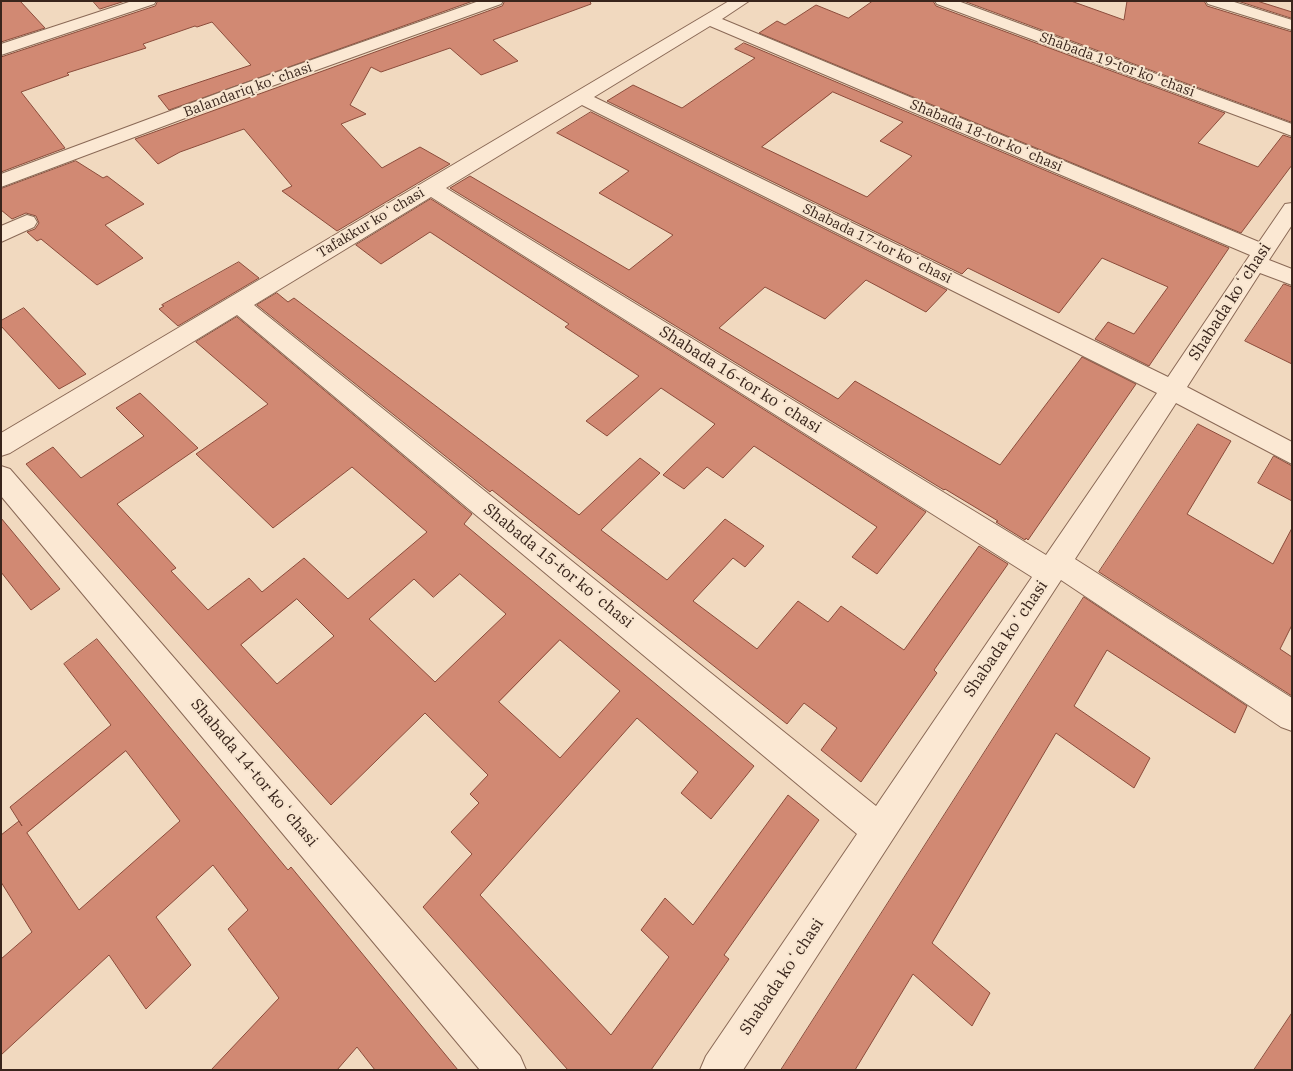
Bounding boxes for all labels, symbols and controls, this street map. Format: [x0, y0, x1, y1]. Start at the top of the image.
street label: Shabada 19-tor koʻchasi [1037, 29, 1197, 101]
street label: Balandariq koʻchasi [182, 59, 314, 121]
street label: Shabada 18-tor koʻchasi [907, 96, 1065, 176]
street label: Tafakkur koʻchasi [314, 184, 428, 262]
street label: Shabada 17-tor koʻchasi [800, 201, 954, 287]
street label: Shabada koʻchasi [1185, 240, 1275, 364]
street label: Shabada 16-tor koʻchasi [656, 322, 824, 438]
street label: Shabada 15-tor koʻchasi [479, 500, 637, 632]
street label: Shabada koʻchasi [960, 577, 1052, 701]
street label: Shabada 14-tor koʻchasi [187, 695, 321, 851]
street label: Shabada koʻchasi [736, 915, 828, 1039]

